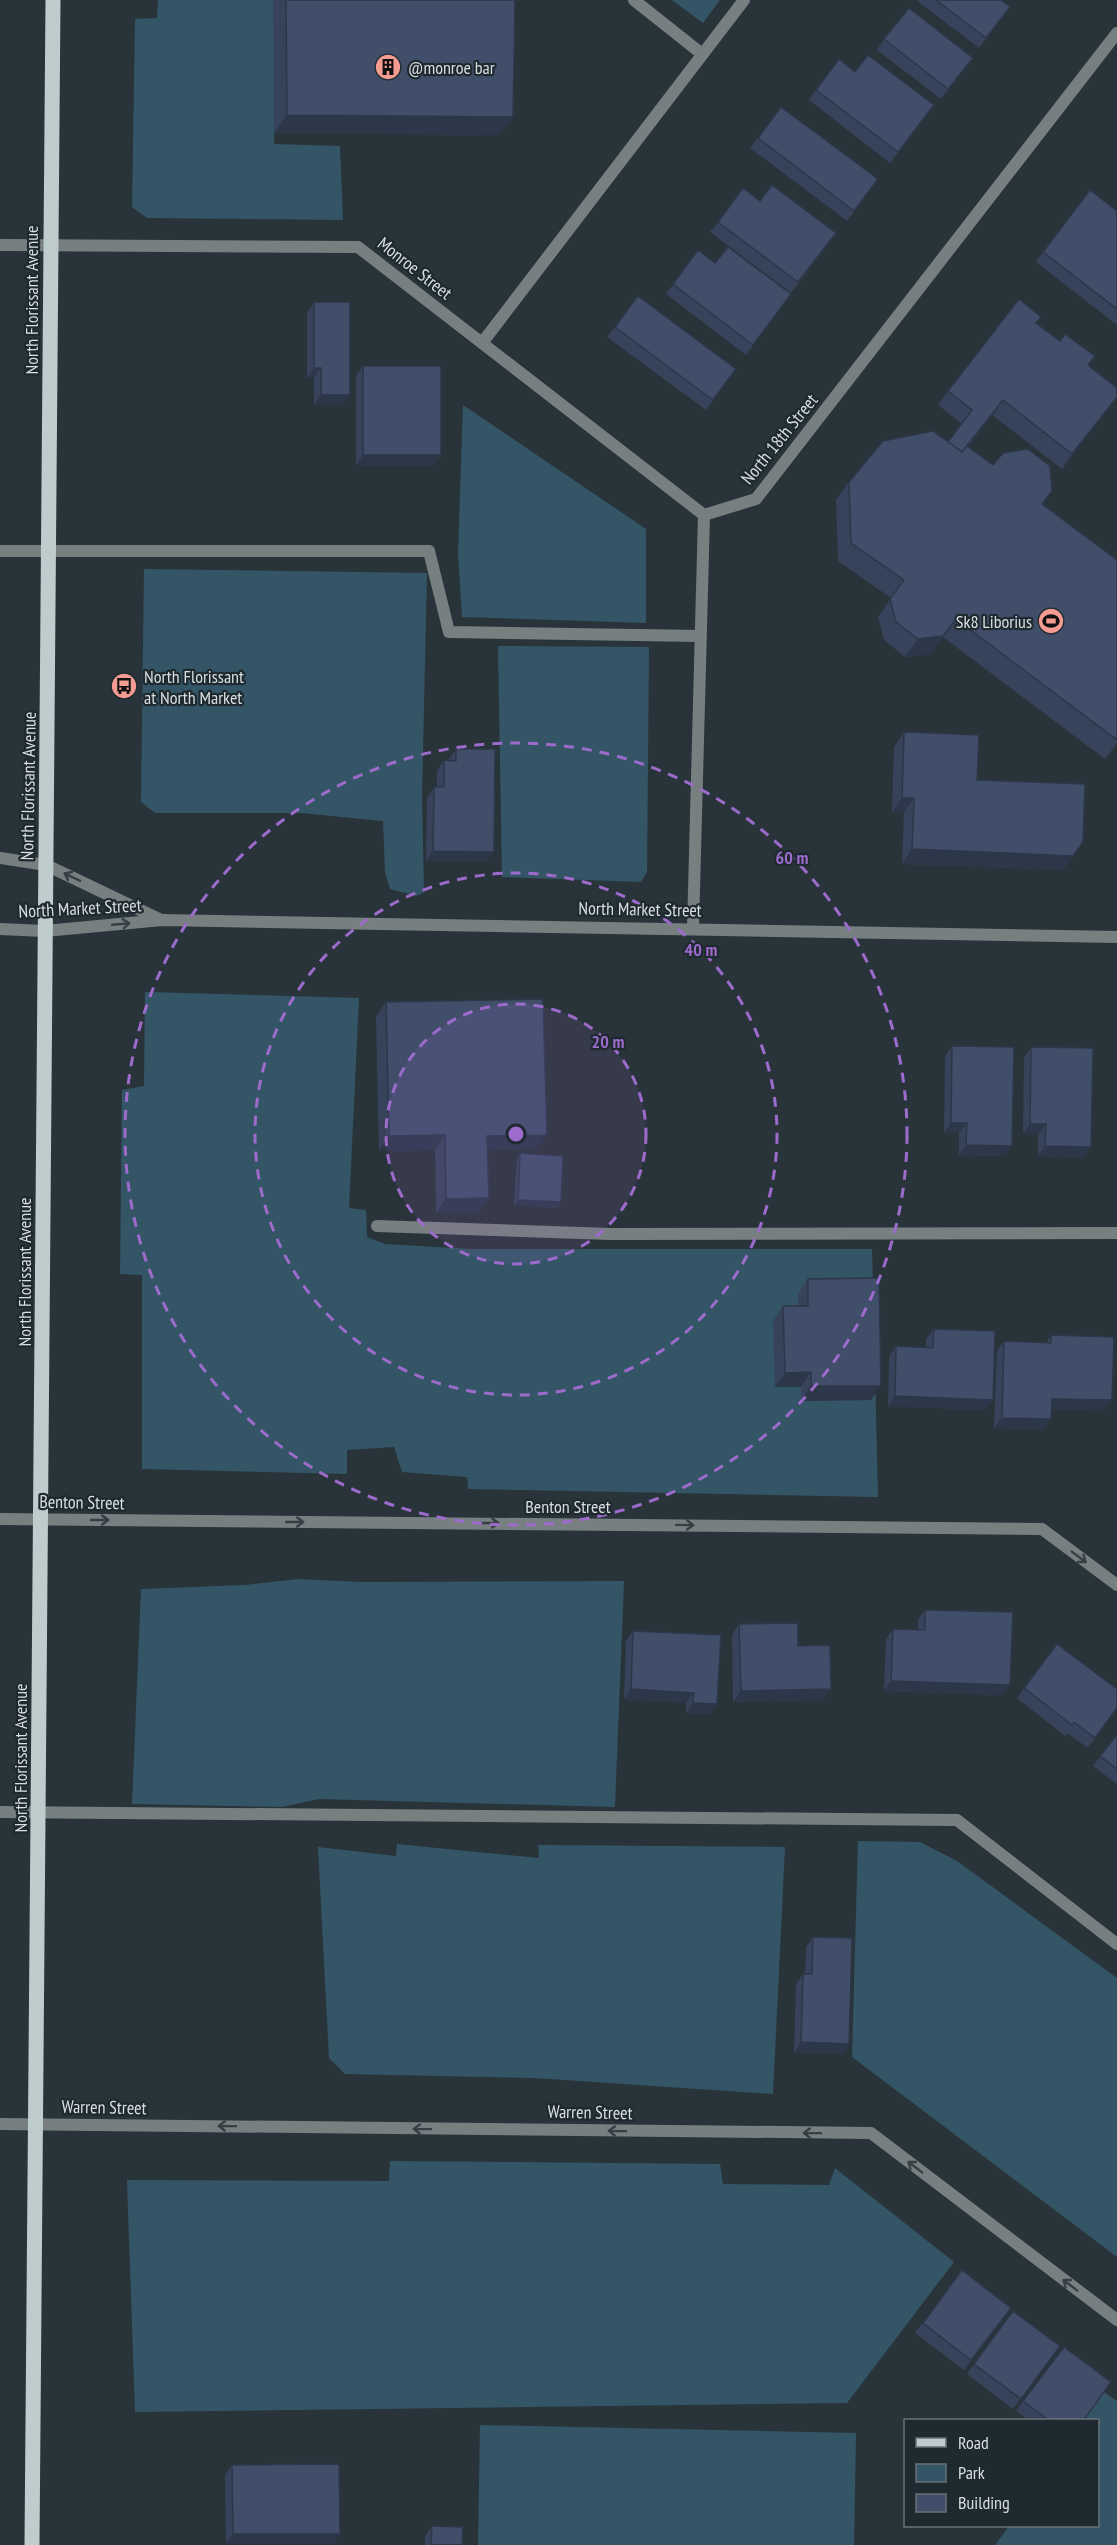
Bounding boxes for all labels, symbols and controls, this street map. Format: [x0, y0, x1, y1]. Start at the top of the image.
building icon: @monroe bar [373, 52, 403, 82]
place label: @monroe bar [408, 56, 495, 79]
street label: North Florissant Avenue [20, 226, 43, 374]
street label: Monroe Street [373, 232, 457, 304]
street label: North 18th Street [736, 389, 822, 489]
sports icon: Sk8 Liborius [1036, 606, 1066, 636]
place label: Sk8 Liborius [956, 610, 1032, 633]
place label: North Florissant at North Market [144, 665, 244, 709]
bus stop icon: North Florissant at North Market [109, 671, 139, 701]
street label: North Florissant Avenue [15, 711, 41, 861]
text: 60 m [776, 846, 808, 869]
one-way arrow [63, 870, 81, 882]
street label: North Market Street [18, 893, 142, 923]
street label: North Market Street [578, 896, 702, 922]
one-way arrow [111, 918, 131, 929]
text: 40 m [685, 938, 717, 961]
text: 20 m [592, 1030, 624, 1053]
centre of rings [506, 1124, 526, 1144]
street label: North Florissant Avenue [13, 1198, 36, 1346]
street label: Benton Street [39, 1490, 125, 1514]
street label: Benton Street [525, 1495, 611, 1518]
one-way arrow [89, 1514, 109, 1526]
one-way arrow [284, 1516, 304, 1528]
one-way arrow [479, 1517, 499, 1529]
one-way arrow [674, 1519, 694, 1531]
one-way arrow [1071, 1551, 1087, 1563]
street label: North Florissant Avenue [9, 1684, 32, 1832]
street label: Warren Street [61, 2095, 147, 2119]
street label: Warren Street [547, 2100, 633, 2124]
one-way arrow [218, 2120, 238, 2132]
one-way arrow [413, 2123, 433, 2134]
one-way arrow [608, 2125, 628, 2137]
one-way arrow [803, 2127, 823, 2139]
one-way arrow [908, 2161, 924, 2173]
one-way arrow [1063, 2279, 1079, 2291]
legend [904, 2419, 1099, 2527]
text: Road [958, 2431, 989, 2454]
text: Park [958, 2461, 985, 2484]
text: Building [958, 2491, 1010, 2514]

